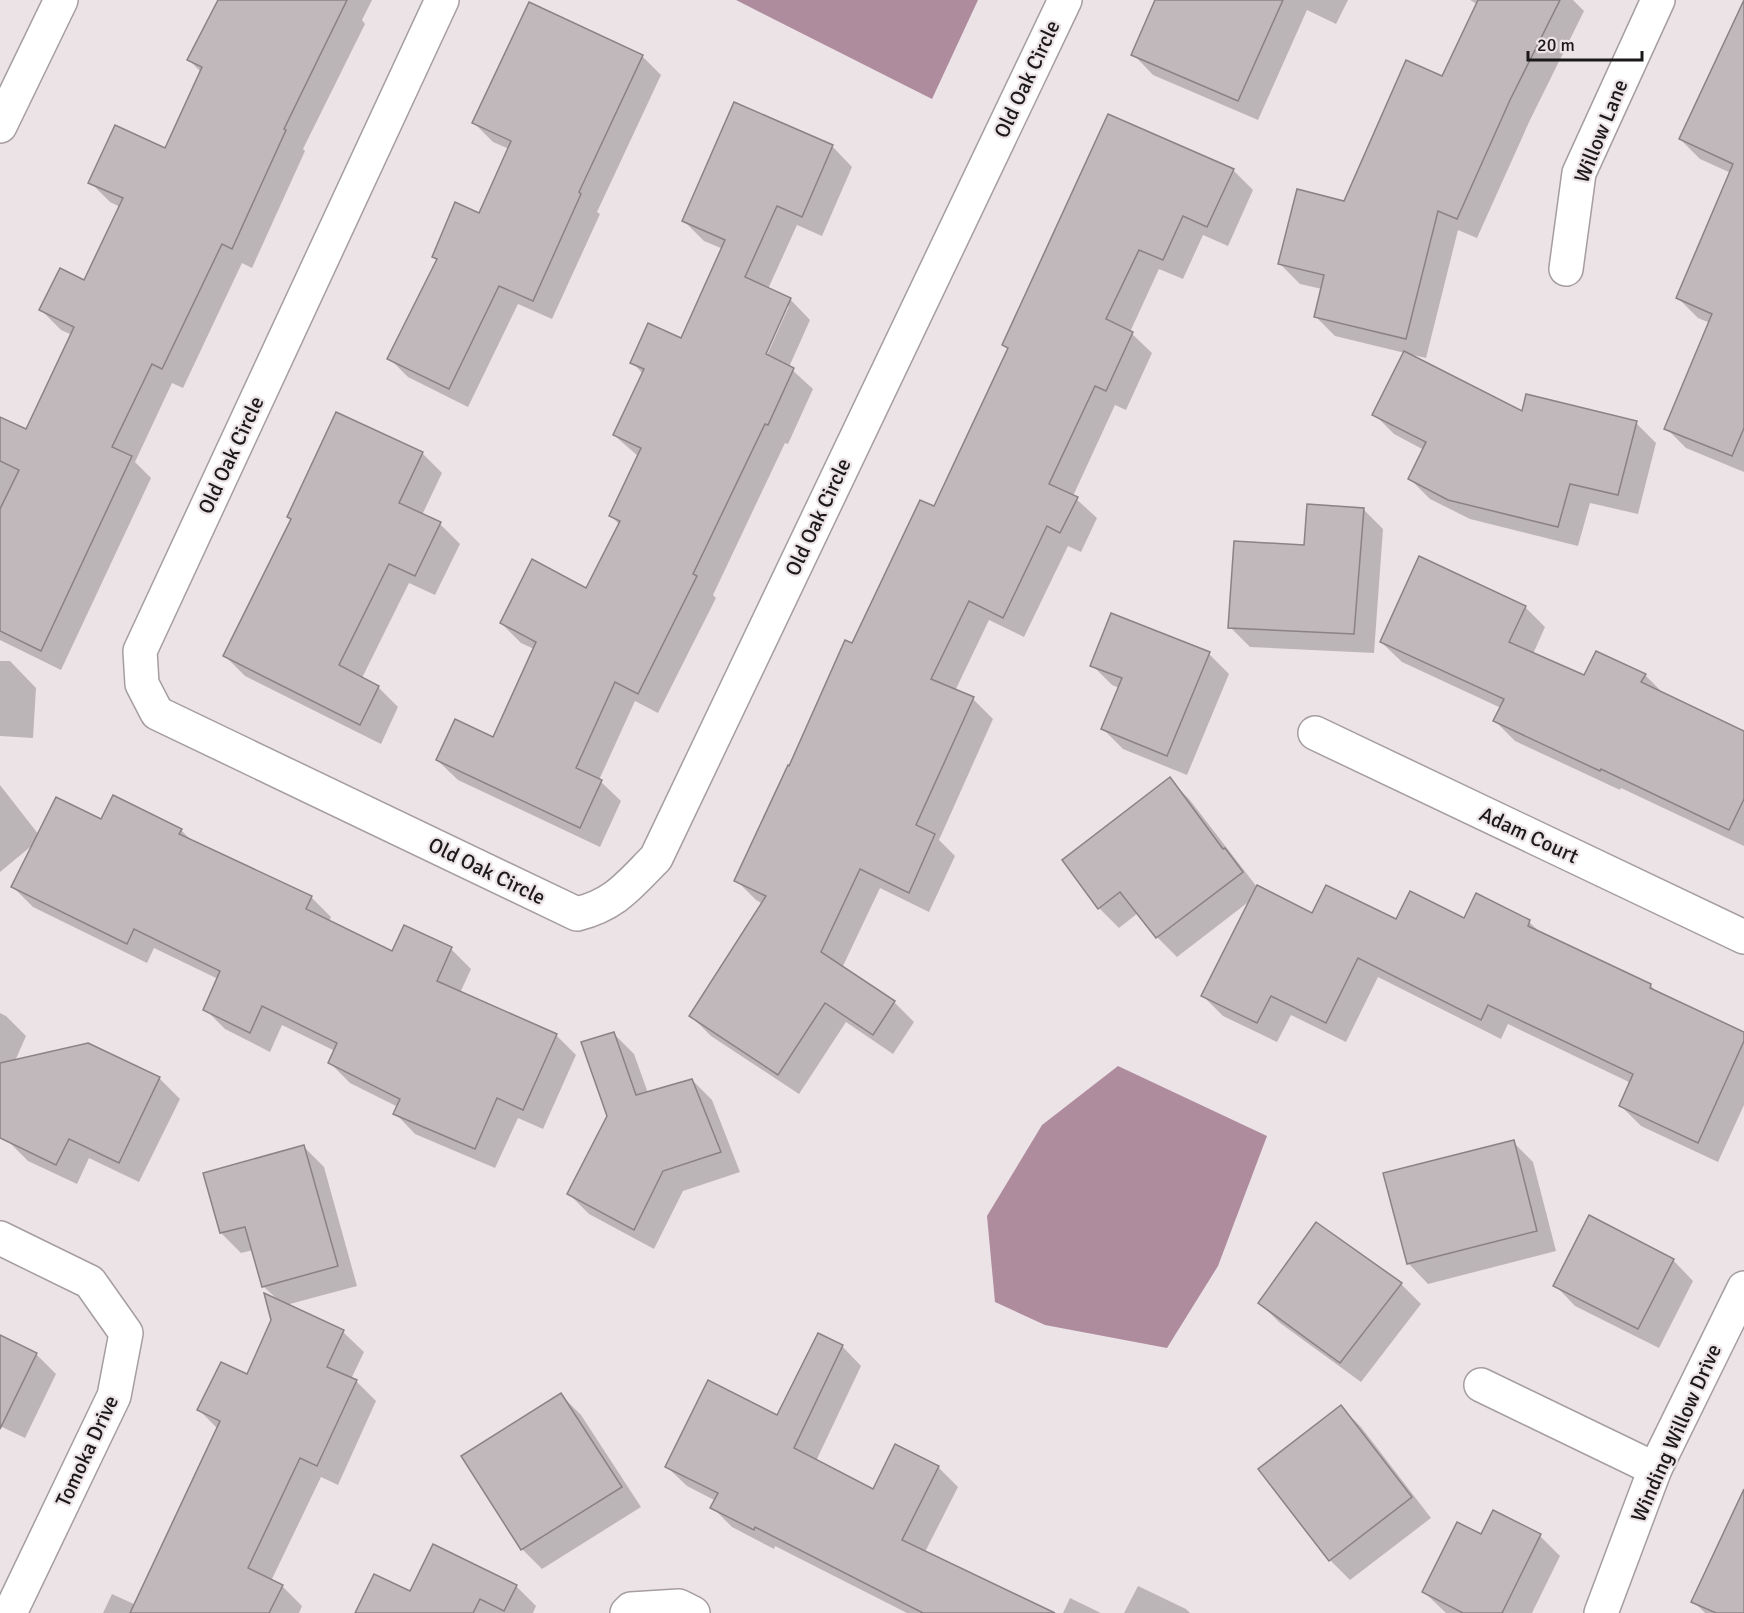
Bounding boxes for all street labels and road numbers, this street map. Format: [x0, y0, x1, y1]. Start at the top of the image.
street label: Old Oak Circle [988, 16, 1066, 142]
street label: Willow Lane [1568, 75, 1634, 187]
street label: Old Oak Circle [192, 392, 270, 518]
street label: Old Oak Circle [779, 454, 857, 580]
street label: Adam Court [1475, 801, 1583, 869]
street label: Old Oak Circle [424, 831, 550, 911]
street label: Winding Willow Drive [1625, 1340, 1727, 1526]
street label: Tomoka Drive [50, 1391, 124, 1511]

